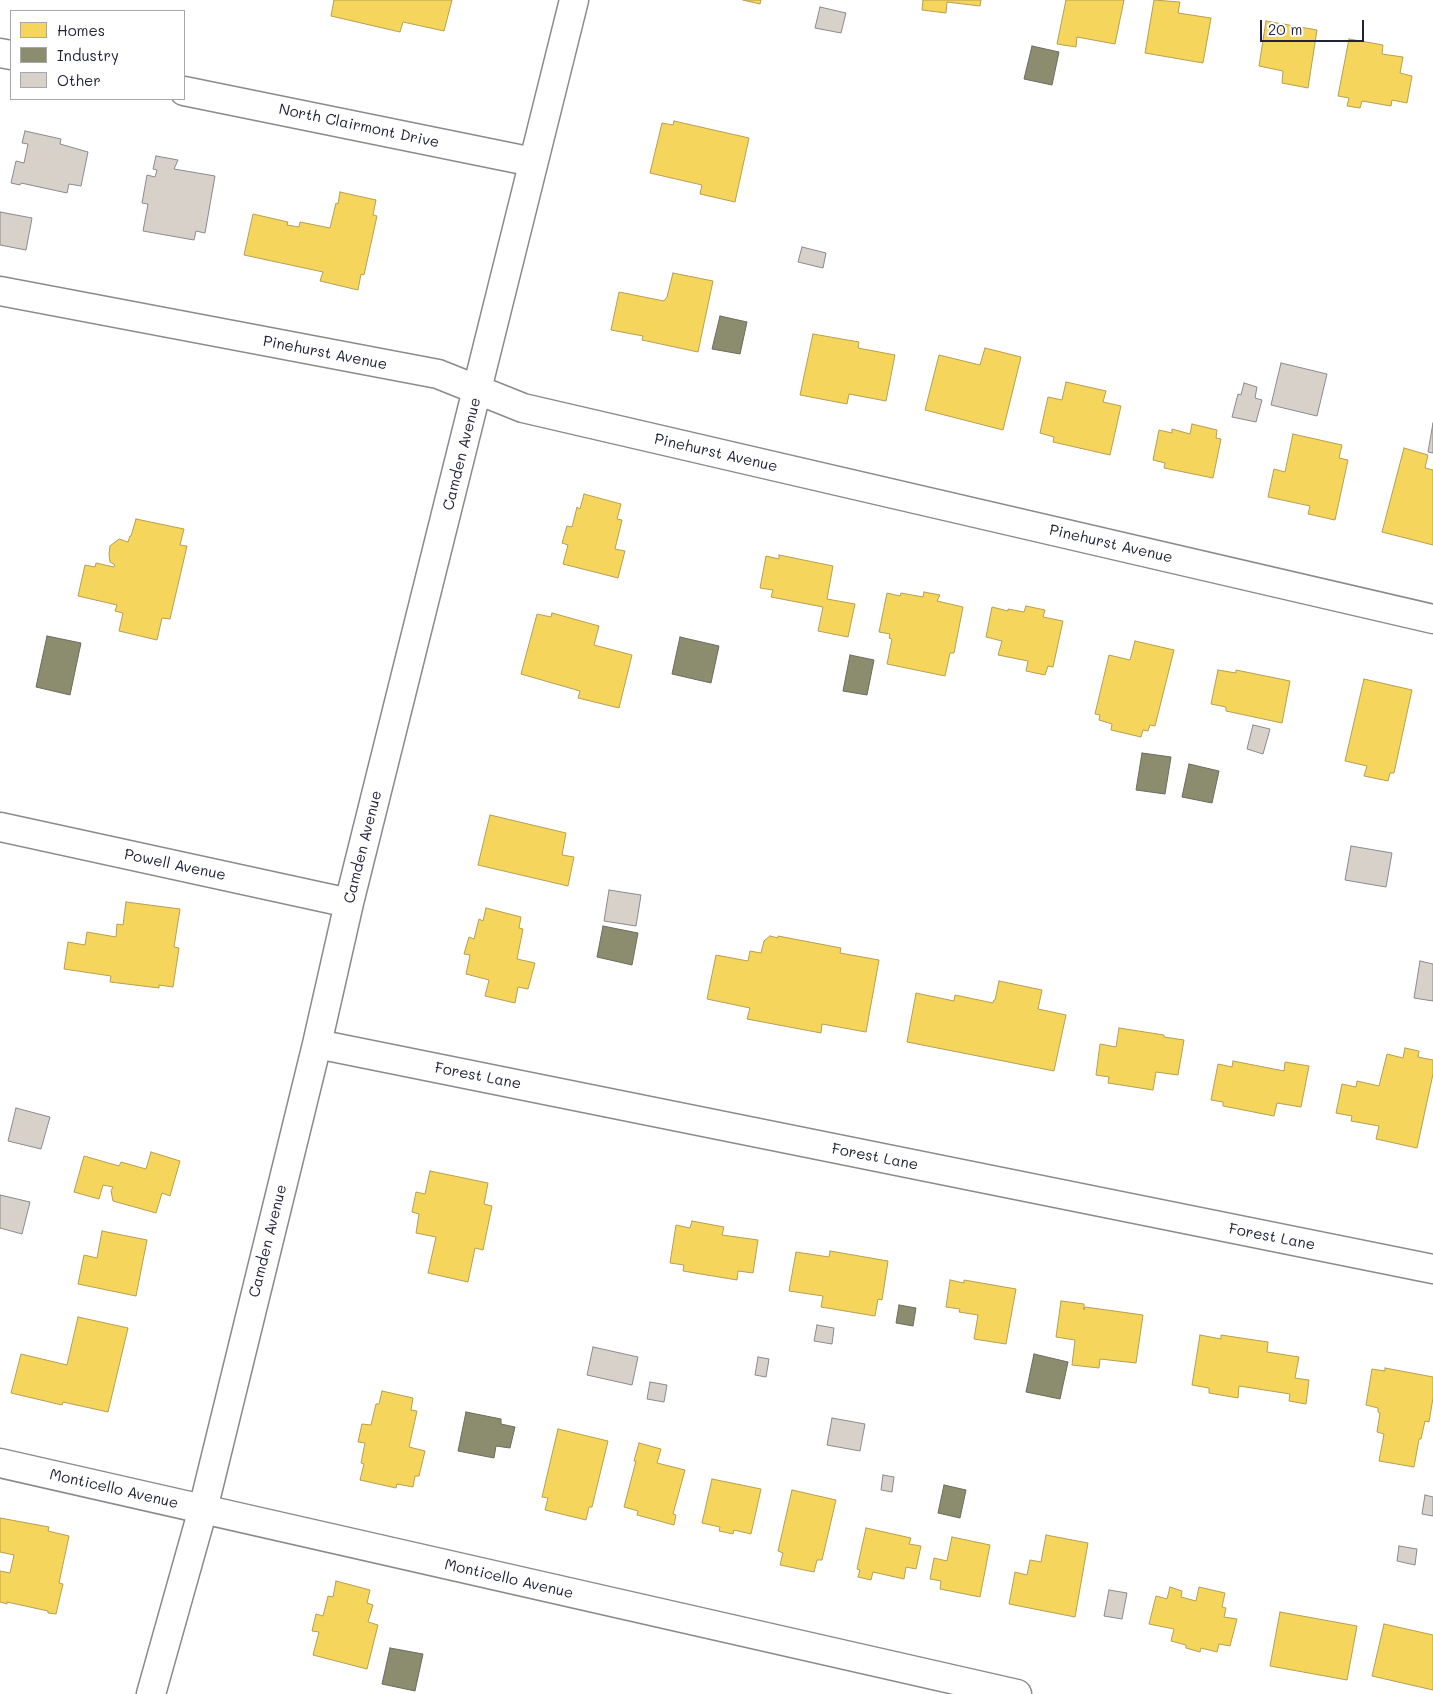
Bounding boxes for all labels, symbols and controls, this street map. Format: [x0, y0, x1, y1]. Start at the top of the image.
legend [10, 10, 185, 100]
scale bar [1263, 10, 1367, 42]
text: 20 m [1268, 19, 1302, 39]
text: Homes [57, 20, 105, 40]
text: Industry [57, 45, 119, 65]
text: Other [57, 70, 101, 90]
street label: North Clairmont Drive [277, 100, 441, 152]
street label: Pinehurst Avenue [261, 332, 389, 374]
street label: Camden Avenue [439, 396, 485, 512]
street label: Pinehurst Avenue [653, 430, 779, 476]
street label: Pinehurst Avenue [1048, 521, 1174, 567]
street label: Camden Avenue [340, 789, 386, 905]
street label: Powell Avenue [123, 845, 227, 885]
street label: Forest Lane [433, 1059, 523, 1093]
street label: Forest Lane [830, 1140, 920, 1174]
street label: Camden Avenue [245, 1183, 291, 1299]
street label: Forest Lane [1227, 1220, 1317, 1254]
street label: Monticello Avenue [48, 1465, 180, 1513]
street label: Monticello Avenue [443, 1555, 575, 1603]

